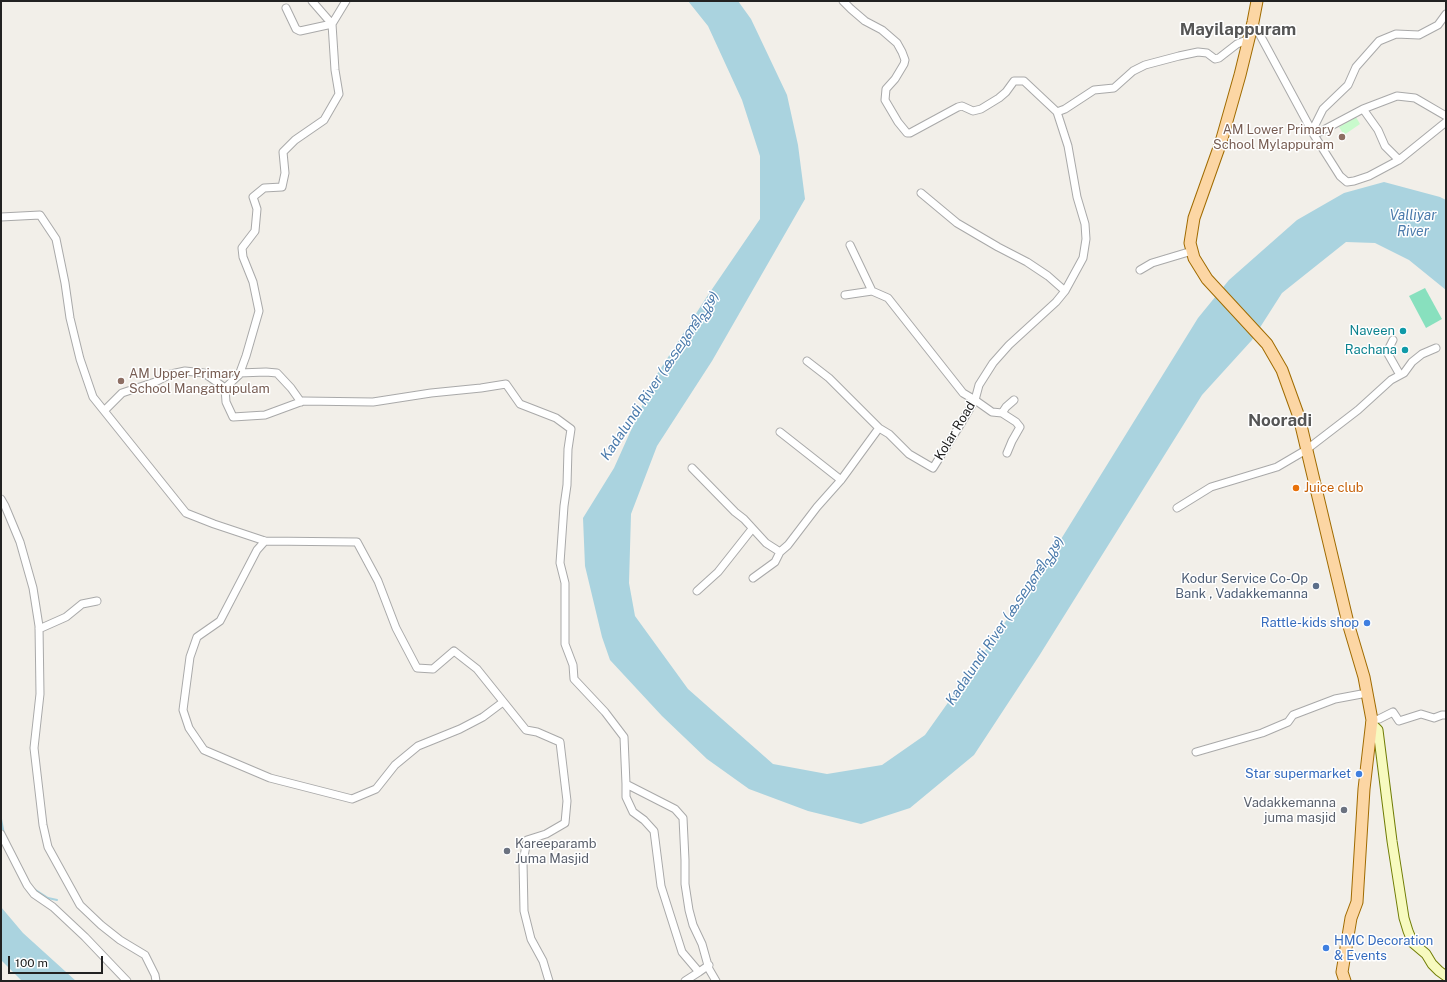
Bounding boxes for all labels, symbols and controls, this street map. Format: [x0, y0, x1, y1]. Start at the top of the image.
district label: Mayilappuram [1180, 20, 1296, 40]
place label: AM Lower Primary School Mylappuram [1213, 122, 1334, 153]
marker: AM Lower Primary School Mylappuram [1337, 132, 1347, 142]
water label: Valliyar River [1390, 208, 1436, 240]
water label: Kadalundi River (കടലുണ്ടിപ്പുഴ) [597, 288, 723, 464]
place label: Naveen [1350, 323, 1395, 339]
marker: Naveen [1398, 326, 1408, 336]
place label: Rachana [1345, 342, 1397, 358]
marker: Rachana [1400, 345, 1410, 355]
place label: AM Upper Primary School Mangattupulam [129, 366, 270, 397]
marker: AM Upper Primary School Mangattupulam [116, 376, 126, 386]
street label: Kolar Road [931, 399, 979, 463]
district label: Nooradi [1248, 411, 1312, 431]
place label: Juice club [1304, 480, 1364, 496]
marker: Juice club [1291, 483, 1301, 493]
water label: Kadalundi River (കടലുണ്ടിപ്പുഴ) [942, 533, 1068, 709]
place label: Kodur Service Co-Op Bank , Vadakkemanna [1175, 571, 1308, 602]
marker: Kodur Service Co-Op Bank , Vadakkemanna [1311, 581, 1321, 591]
place label: Rattle-kids shop [1261, 615, 1359, 631]
marker: Rattle-kids shop [1362, 618, 1372, 628]
place label: Star supermarket [1245, 766, 1351, 782]
marker: Star supermarket [1354, 769, 1364, 779]
place label: Vadakkemanna juma masjid [1243, 795, 1336, 826]
marker: Vadakkemanna juma masjid [1339, 805, 1349, 815]
place label: Kareeparamb Juma Masjid [515, 836, 597, 867]
marker: Kareeparamb Juma Masjid [502, 846, 512, 856]
place label: HMC Decoration & Events [1334, 933, 1433, 964]
marker: HMC Decoration & Events [1321, 943, 1331, 953]
scale bar [10, 948, 105, 974]
text: 100 m [15, 956, 48, 970]

